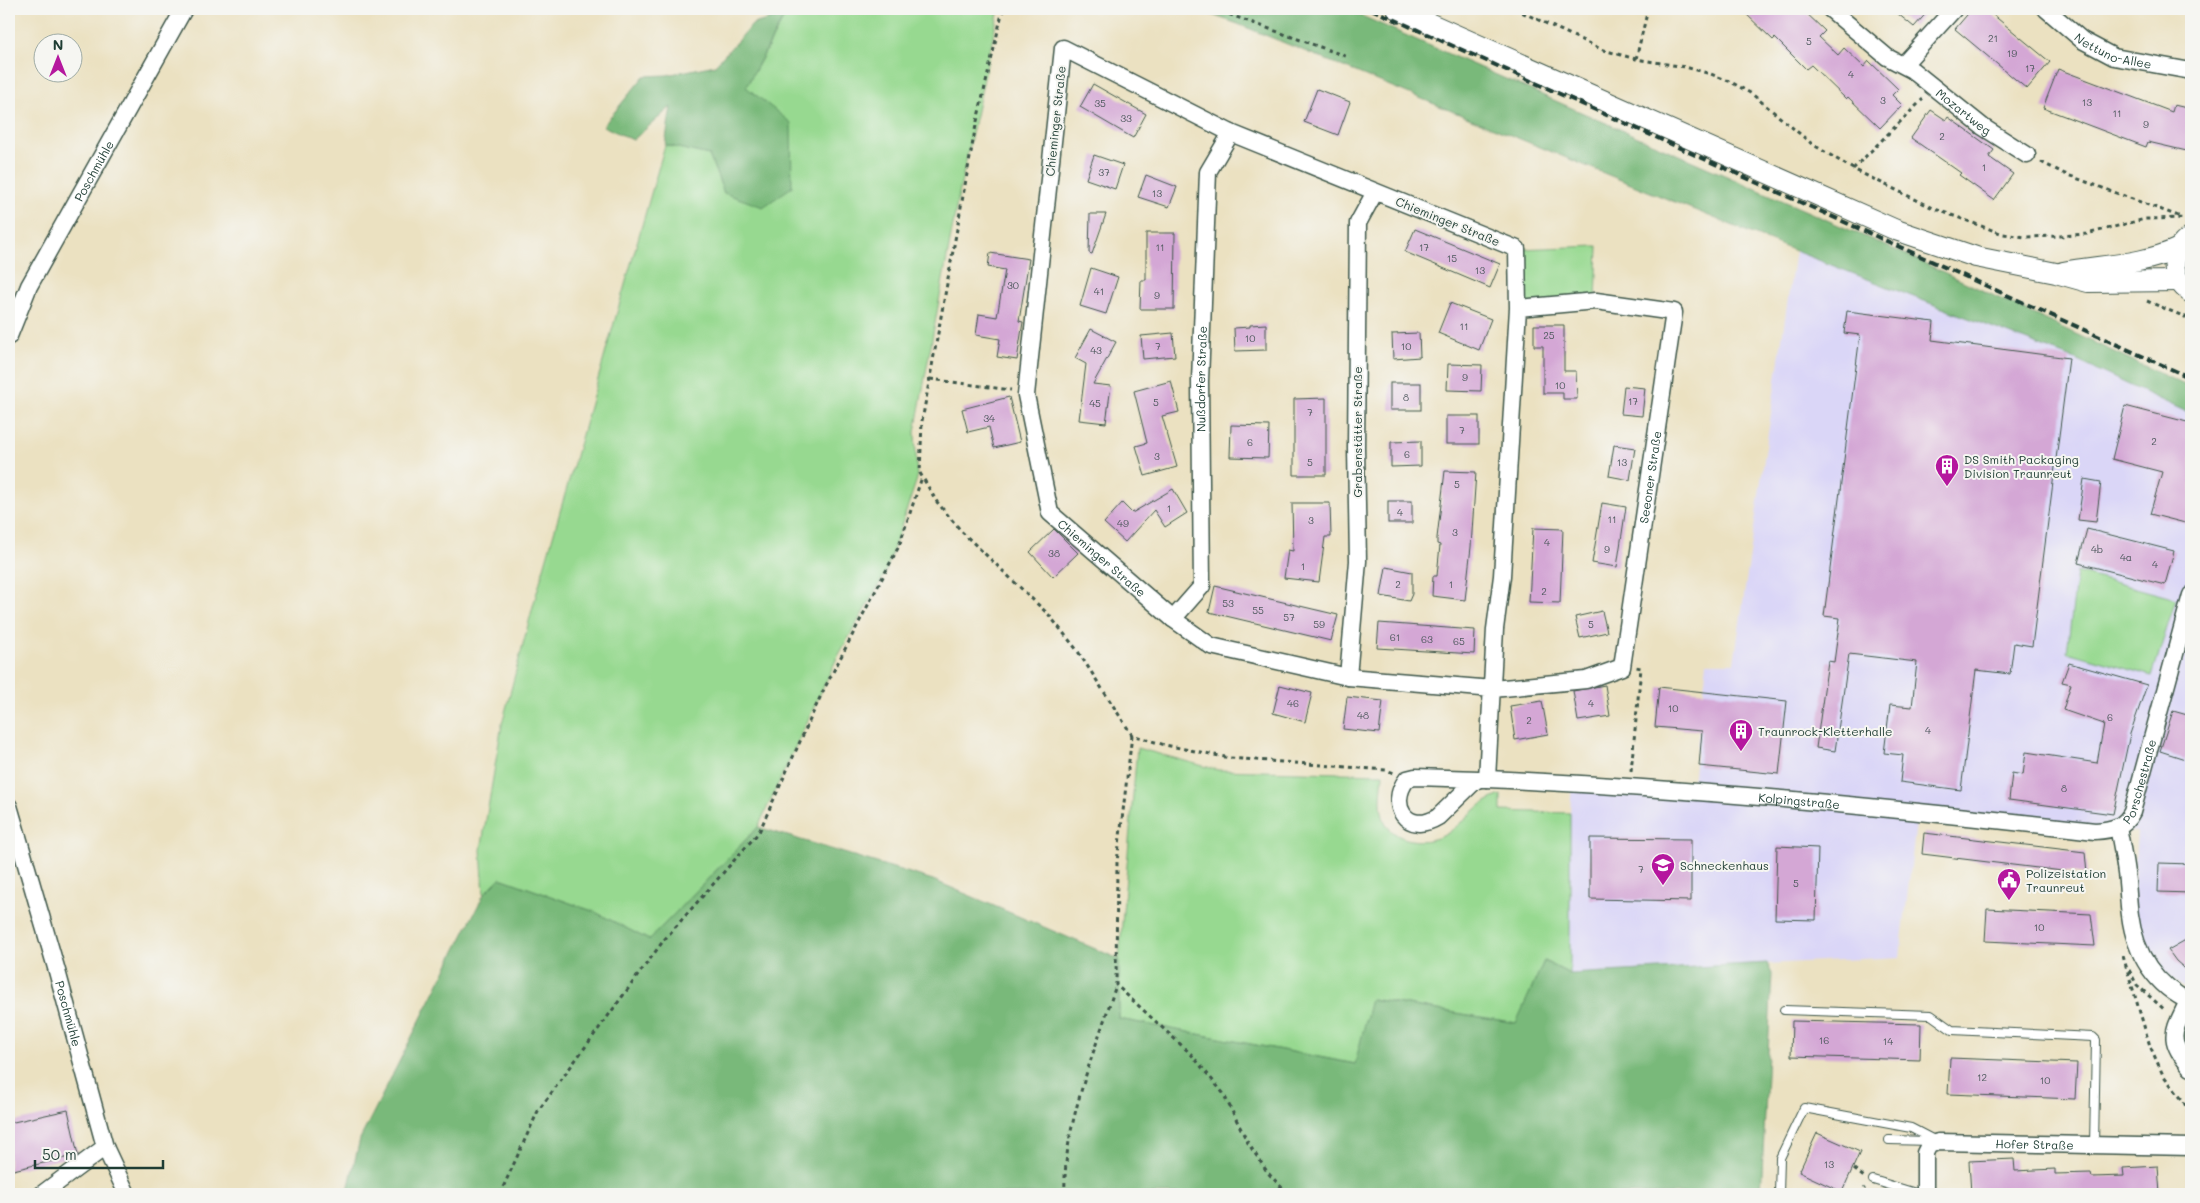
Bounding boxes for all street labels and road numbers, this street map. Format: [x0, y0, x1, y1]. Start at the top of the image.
street label: Nettuno-Allee [2071, 29, 2153, 72]
street label: Chieminger Straße [1041, 65, 1069, 177]
street label: Mozartweg [1933, 85, 1994, 138]
street label: Poschmühle [70, 137, 117, 204]
street label: Chieminger Straße [1393, 193, 1503, 249]
street label: Nußdorfer Straße [1192, 325, 1210, 432]
street label: Grabenstätter Straße [1349, 366, 1365, 498]
street label: Seeoner Straße [1635, 430, 1664, 524]
street label: Chieminger Straße [1055, 515, 1149, 600]
street label: Porschestraße [2119, 737, 2159, 827]
street label: Kolpingstraße [1758, 789, 1841, 812]
street label: Poschmühle [52, 979, 85, 1048]
street label: Hofer Straße [1995, 1135, 2074, 1153]

